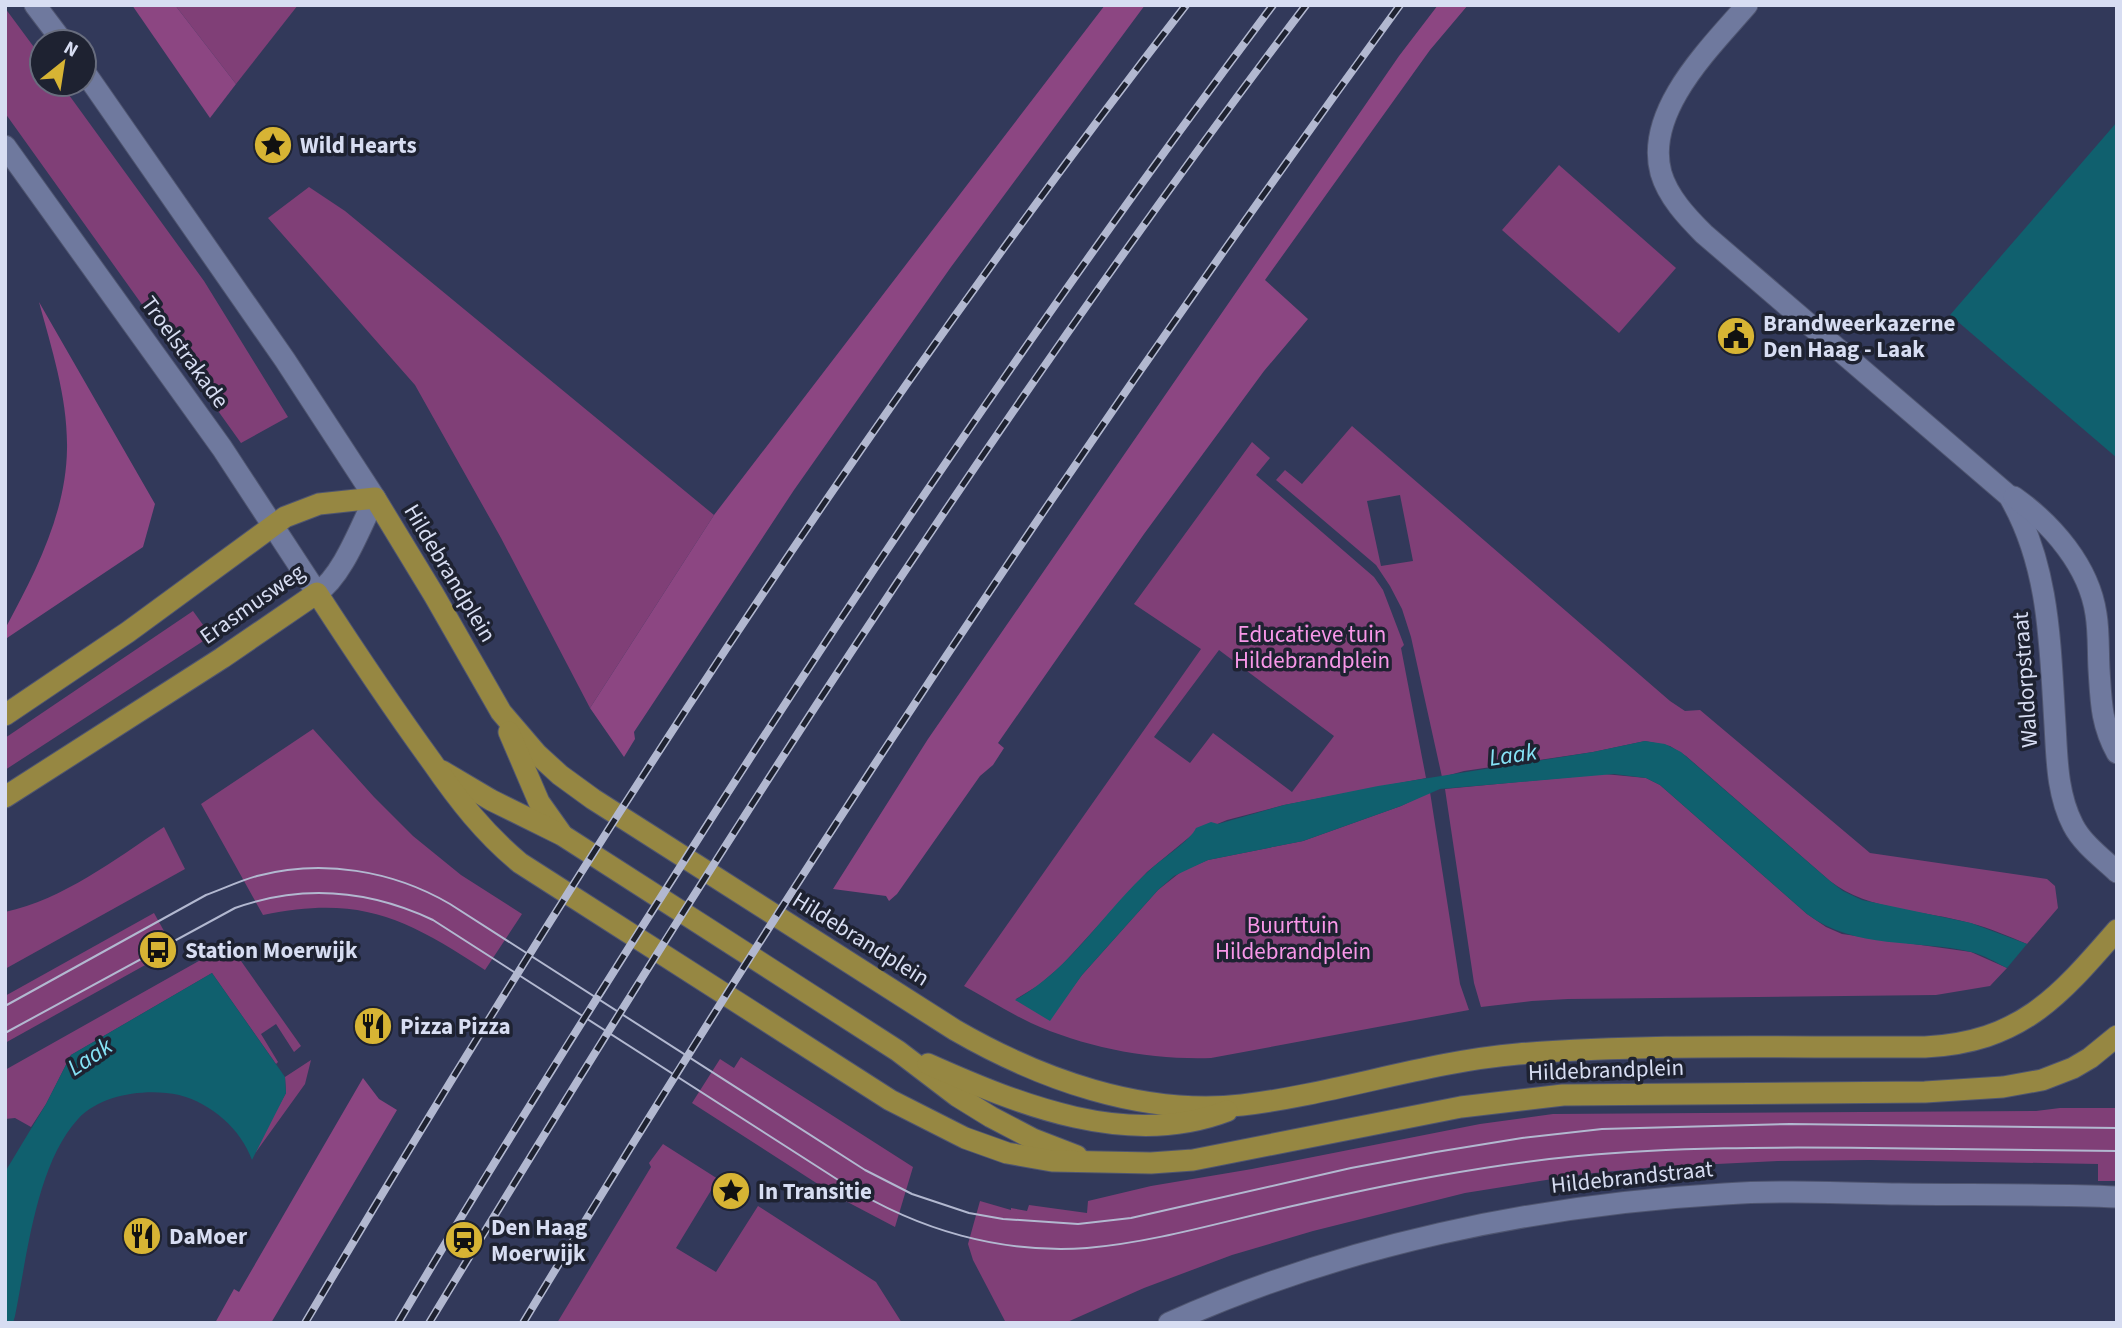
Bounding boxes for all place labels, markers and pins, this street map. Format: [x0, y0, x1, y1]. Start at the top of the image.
place icon: Wild Hearts [252, 124, 294, 166]
place label: Wild Hearts [300, 129, 417, 162]
place label: Brandweerkazerne Den Haag - Laak [1763, 307, 1956, 366]
public building icon: Brandweerkazerne Den Haag - Laak [1715, 315, 1757, 357]
bus stop icon: Station Moerwijk [137, 929, 179, 971]
place label: Station Moerwijk [185, 934, 358, 967]
restaurant icon: Pizza Pizza [352, 1005, 394, 1047]
place label: Pizza Pizza [400, 1010, 511, 1043]
place icon: In Transitie [710, 1170, 752, 1212]
place label: In Transitie [758, 1175, 872, 1208]
place label: Den Haag Moerwijk [491, 1211, 587, 1270]
restaurant icon: DaMoer [121, 1215, 163, 1257]
station icon: Den Haag Moerwijk [443, 1219, 485, 1261]
place label: DaMoer [169, 1220, 248, 1253]

